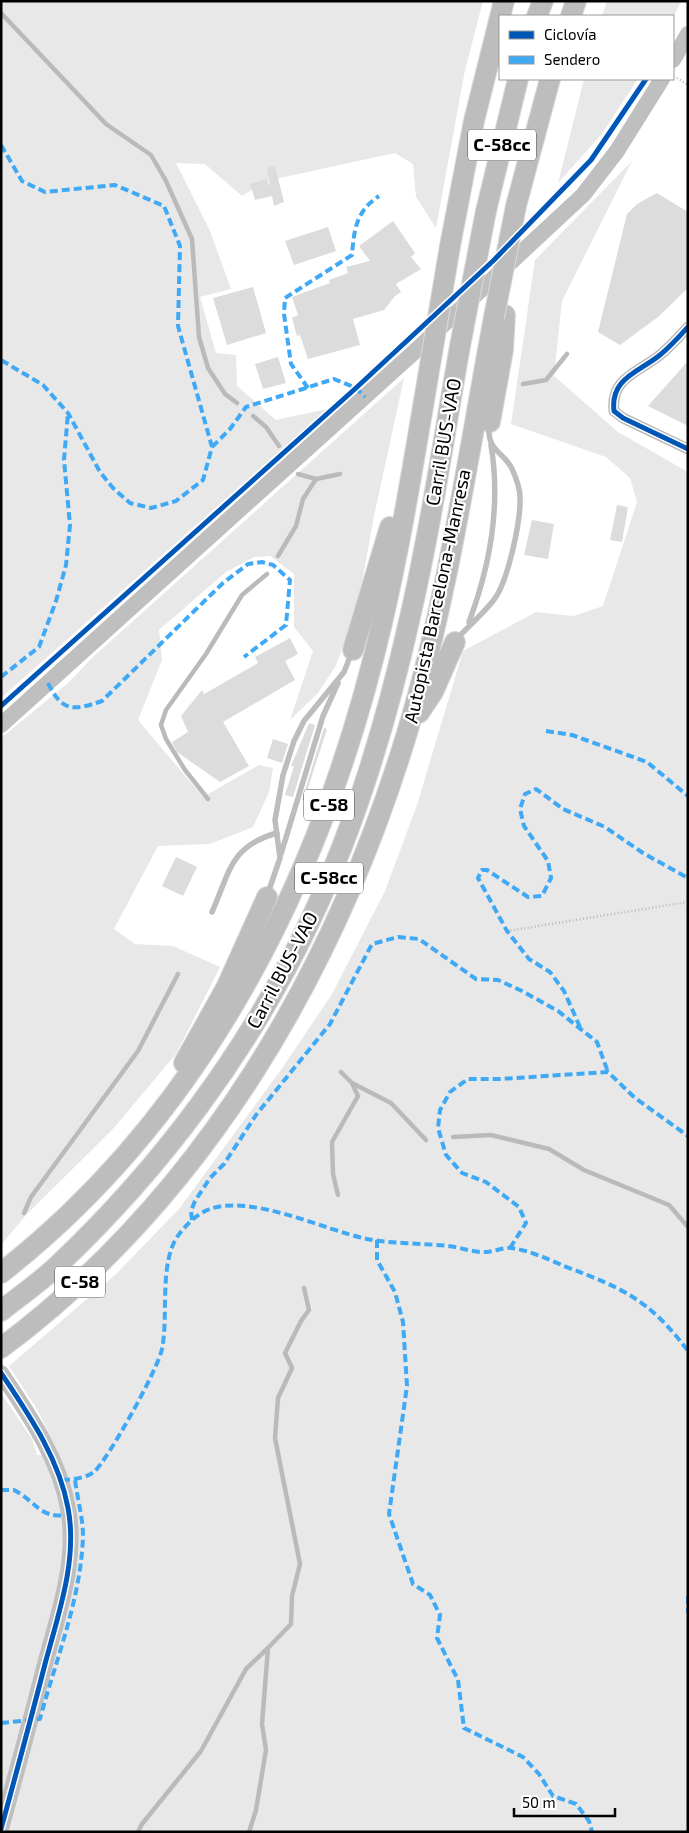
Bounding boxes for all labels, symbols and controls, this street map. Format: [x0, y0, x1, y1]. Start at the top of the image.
legend [499, 15, 674, 80]
text: Ciclovía [544, 25, 596, 43]
text: Sendero [544, 50, 600, 68]
road number: C-58cc [468, 130, 536, 160]
street label: Carril BUS-VAO [420, 376, 465, 508]
street label: Autopista Barcelona-Manresa [398, 467, 475, 725]
road number: C-58 [304, 790, 354, 820]
road number: C-58cc [295, 862, 363, 894]
street label: Carril BUS-VAO [241, 907, 322, 1032]
road number: C-58 [55, 1266, 105, 1298]
scale bar [514, 1786, 615, 1818]
text: 50 m [522, 1793, 556, 1811]

